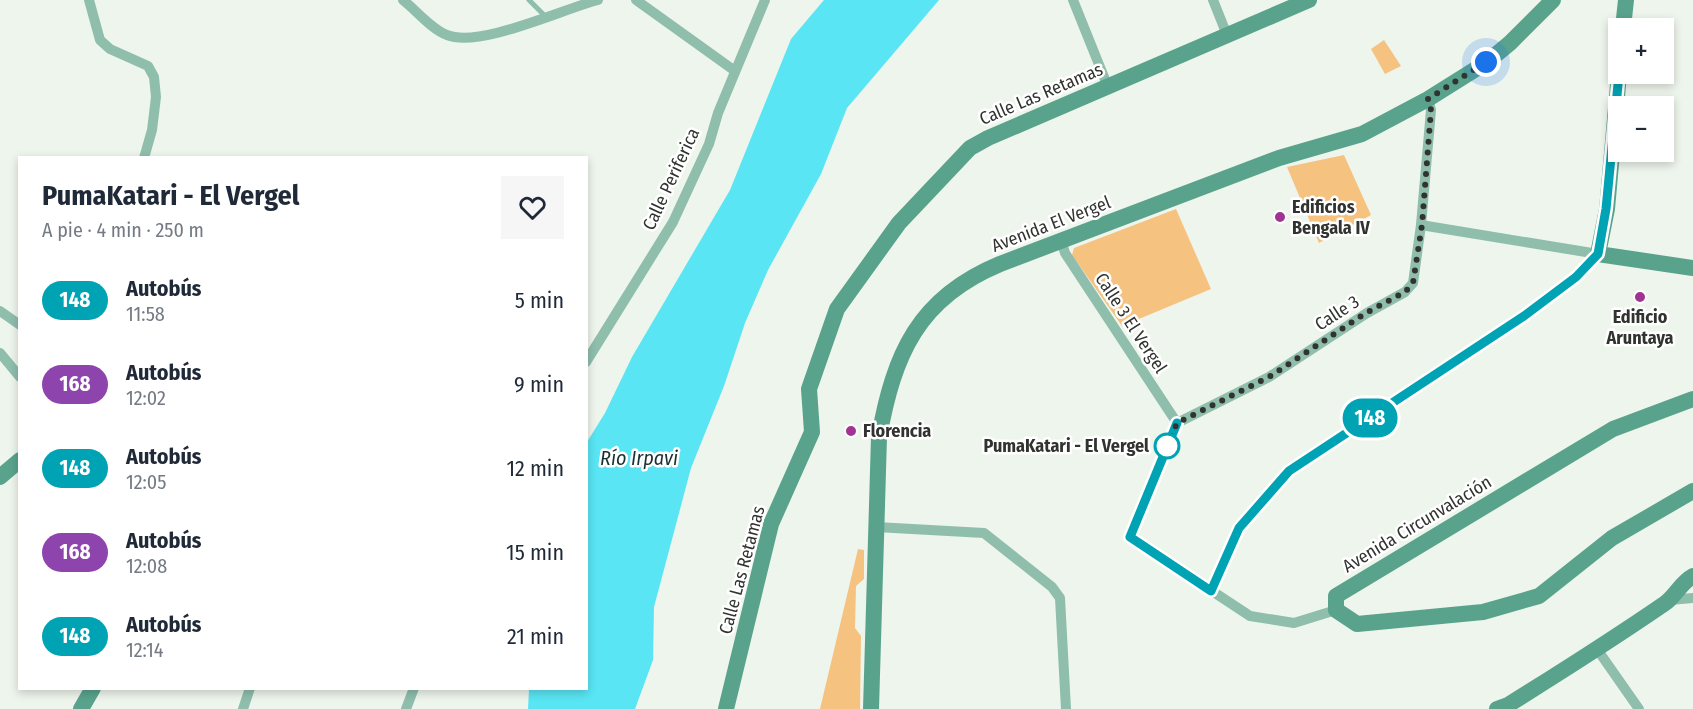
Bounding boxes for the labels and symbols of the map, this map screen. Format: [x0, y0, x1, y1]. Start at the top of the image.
your location [1471, 47, 1501, 77]
street label: Calle Las Retamas [976, 58, 1106, 130]
street label: Calle Periferica [638, 124, 704, 234]
street label: Avenida El Vergel [988, 191, 1114, 257]
place label: Edificios Bengala IV [1292, 196, 1370, 239]
marker: Edificios Bengala IV [1273, 210, 1287, 224]
street label: Calle 3 El Vergel [1090, 269, 1172, 378]
marker: Edificio Aruntaya [1633, 290, 1647, 304]
street label: Calle 3 [1311, 291, 1363, 335]
place label: Edificio Aruntaya [1605, 306, 1674, 349]
line badge: 148 [1336, 398, 1404, 438]
place label: Florencia [863, 420, 931, 442]
marker: Florencia [844, 424, 858, 438]
marker: PumaKatari - El Vergel [1154, 433, 1180, 459]
place label: PumaKatari - El Vergel [984, 435, 1149, 457]
water label: Río Irpavi [600, 446, 678, 470]
street label: Avenida Circunvalación [1339, 471, 1495, 577]
street label: Calle Las Retamas [714, 503, 770, 637]

